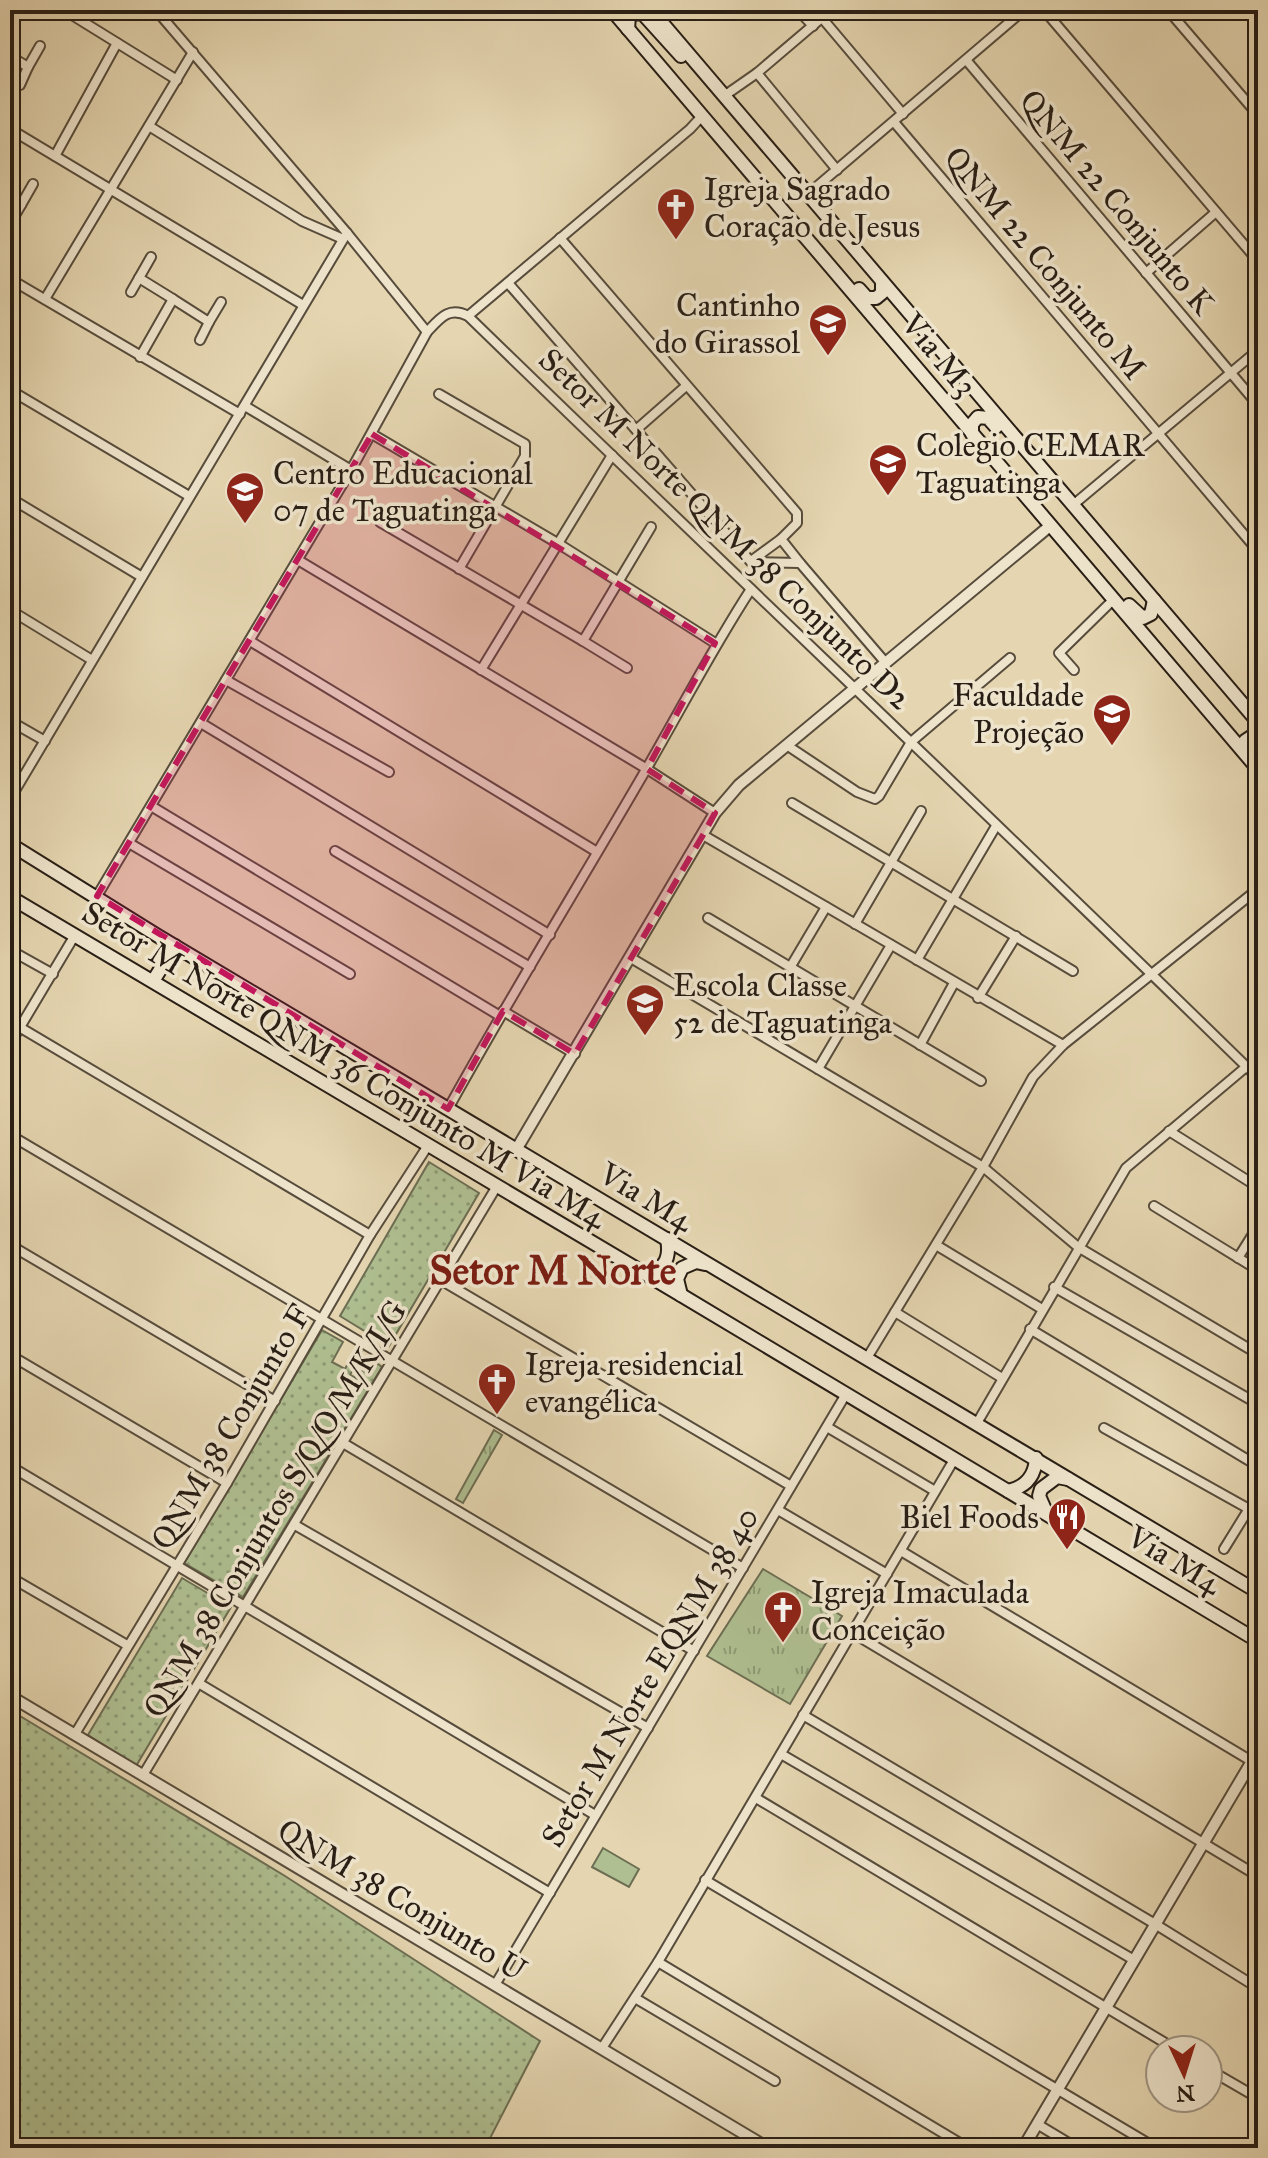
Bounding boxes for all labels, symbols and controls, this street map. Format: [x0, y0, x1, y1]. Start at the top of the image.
street label: QNM 22 Conjunto K [1011, 81, 1223, 324]
street label: QNM 22 Conjunto M [936, 138, 1154, 388]
place label: Igreja Sagrado Coração de Jesus [704, 170, 920, 246]
church icon: Igreja Sagrado Coração de Jesus [655, 186, 697, 241]
place label: Cantinho do Girassol [655, 286, 800, 362]
school or university icon: Cantinho do Girassol [807, 302, 849, 357]
street label: Via M3 [892, 304, 985, 405]
street label: Setor M Norte QNM 38 Conjunto D2 [530, 340, 920, 718]
place label: Colegio CEMAR Taguatinga [916, 426, 1146, 502]
school or university icon: Colegio CEMAR Taguatinga [867, 442, 909, 497]
place label: Centro Educacional 07 de Taguatinga [273, 454, 533, 530]
school or university icon: Centro Educacional 07 de Taguatinga [224, 470, 266, 525]
place label: Faculdade Projeção [952, 676, 1084, 752]
school or university icon: Faculdade Projeção [1091, 692, 1133, 747]
street label: Setor M Norte QNM 36 Conjunto M Via M4 [75, 893, 614, 1238]
place label: Escola Classe 52 de Taguatinga [673, 966, 893, 1042]
school or university icon: Escola Classe 52 de Taguatinga [624, 982, 666, 1037]
street label: Via M4 [591, 1153, 701, 1241]
district label: Setor M Norte [430, 1246, 677, 1295]
street label: QNM 38 Conjuntos S/Q/O/M/K/I/G [135, 1293, 415, 1725]
street label: QNM 38 Conjunto F [142, 1297, 320, 1557]
place label: Igreja residencial evangélica [525, 1345, 744, 1421]
church icon: Igreja residencial evangélica [476, 1361, 518, 1416]
restaurant icon: Biel Foods [1046, 1496, 1088, 1551]
place label: Biel Foods [900, 1498, 1039, 1537]
street label: Setor M Norte EQNM 38 40 [533, 1500, 767, 1854]
street label: Via M4 [1119, 1516, 1229, 1604]
place label: Igreja Imaculada Conceição [811, 1573, 1030, 1649]
church icon: Igreja Imaculada Conceição [762, 1589, 804, 1644]
street label: QNM 38 Conjunto U [271, 1810, 534, 1990]
north arrow [1144, 2034, 1224, 2114]
text: N [1175, 2079, 1196, 2108]

